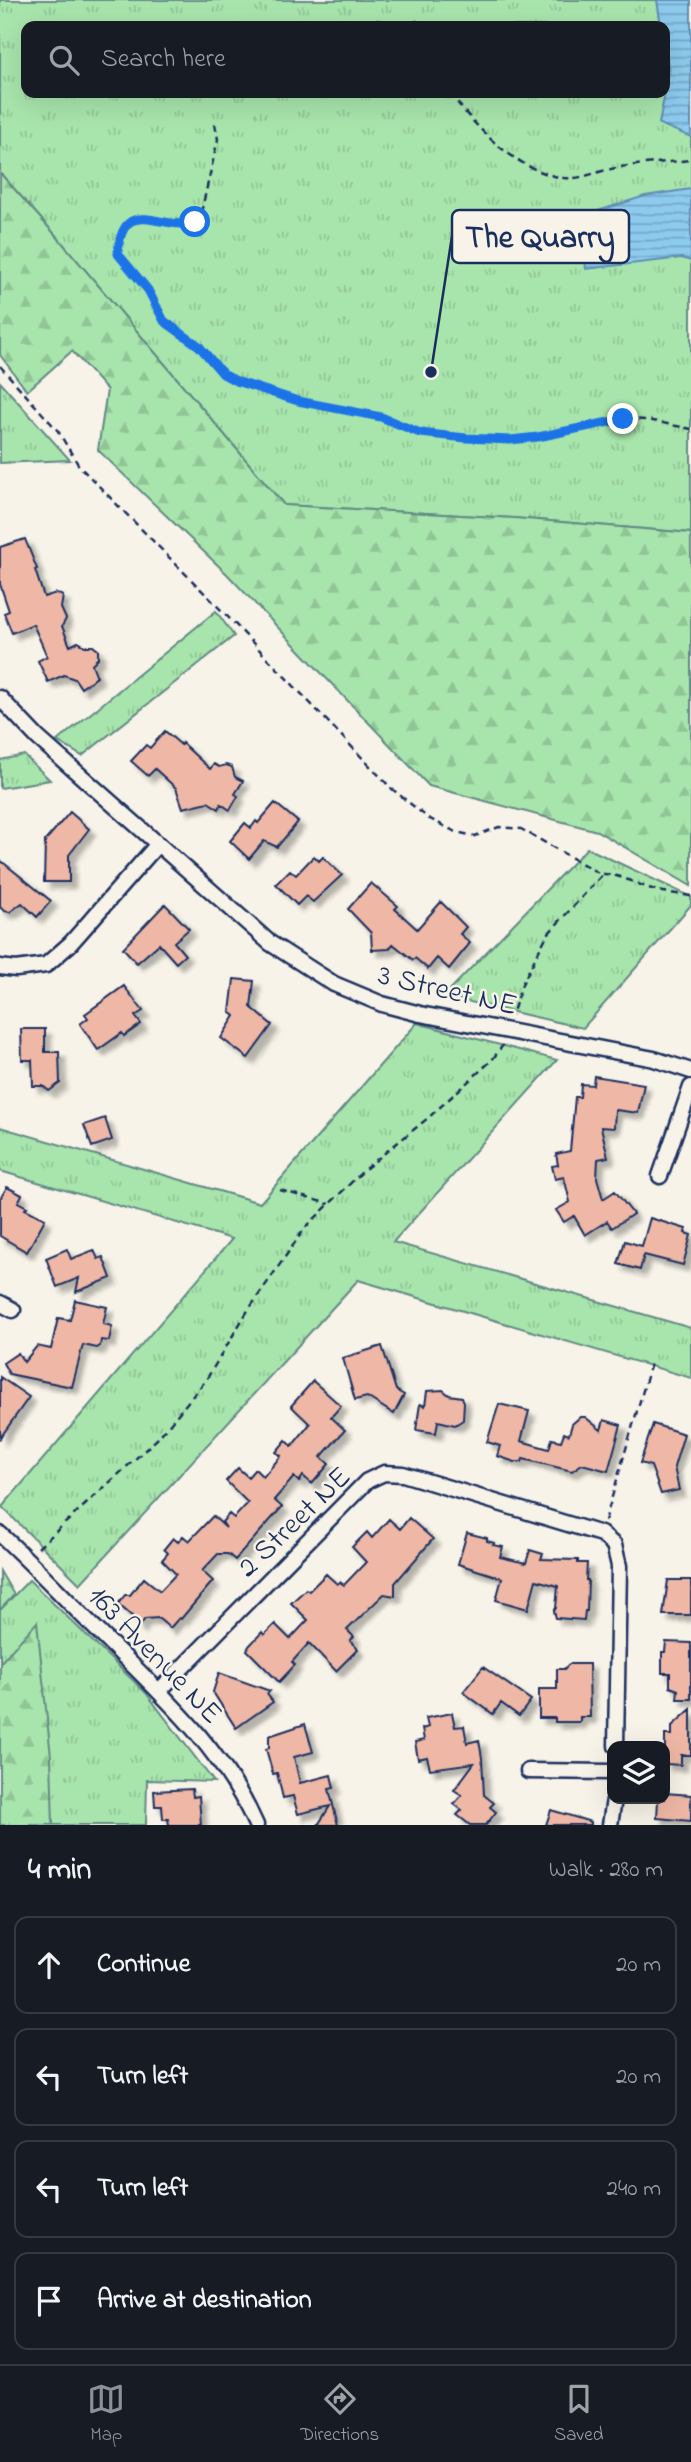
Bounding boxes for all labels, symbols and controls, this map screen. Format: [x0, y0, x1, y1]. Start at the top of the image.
search box [21, 21, 670, 98]
icon: search [45, 41, 83, 79]
text: Search here [101, 41, 226, 79]
route start [179, 206, 210, 237]
callout: The Quarry [452, 210, 629, 263]
text: The Quarry [465, 216, 615, 264]
route end [607, 403, 638, 434]
street label: 3 Street NE [373, 955, 521, 1029]
street label: 2 Street NE [228, 1457, 362, 1589]
street label: 163 Avenue NE [76, 1577, 232, 1735]
map controls [607, 1741, 670, 1804]
button: layers [607, 1741, 670, 1804]
text: 4 min [28, 1849, 91, 1893]
text: Walk · 280 m [549, 1854, 663, 1887]
icon: ahead [30, 1946, 68, 1984]
text: Continue [97, 1946, 190, 1984]
text: 20 m [616, 1949, 661, 1982]
icon: left [30, 2058, 68, 2096]
text: Turn left [97, 2058, 188, 2096]
text: 20 m [616, 2061, 661, 2094]
icon: left [30, 2170, 68, 2208]
text: Turn left [97, 2170, 188, 2208]
text: 240 m [607, 2173, 661, 2206]
icon: arrive [30, 2282, 68, 2320]
text: Arrive at destination [97, 2282, 312, 2320]
tab: Map [87, 2380, 125, 2449]
tab: Directions [300, 2380, 379, 2449]
tab: Saved [554, 2380, 604, 2449]

